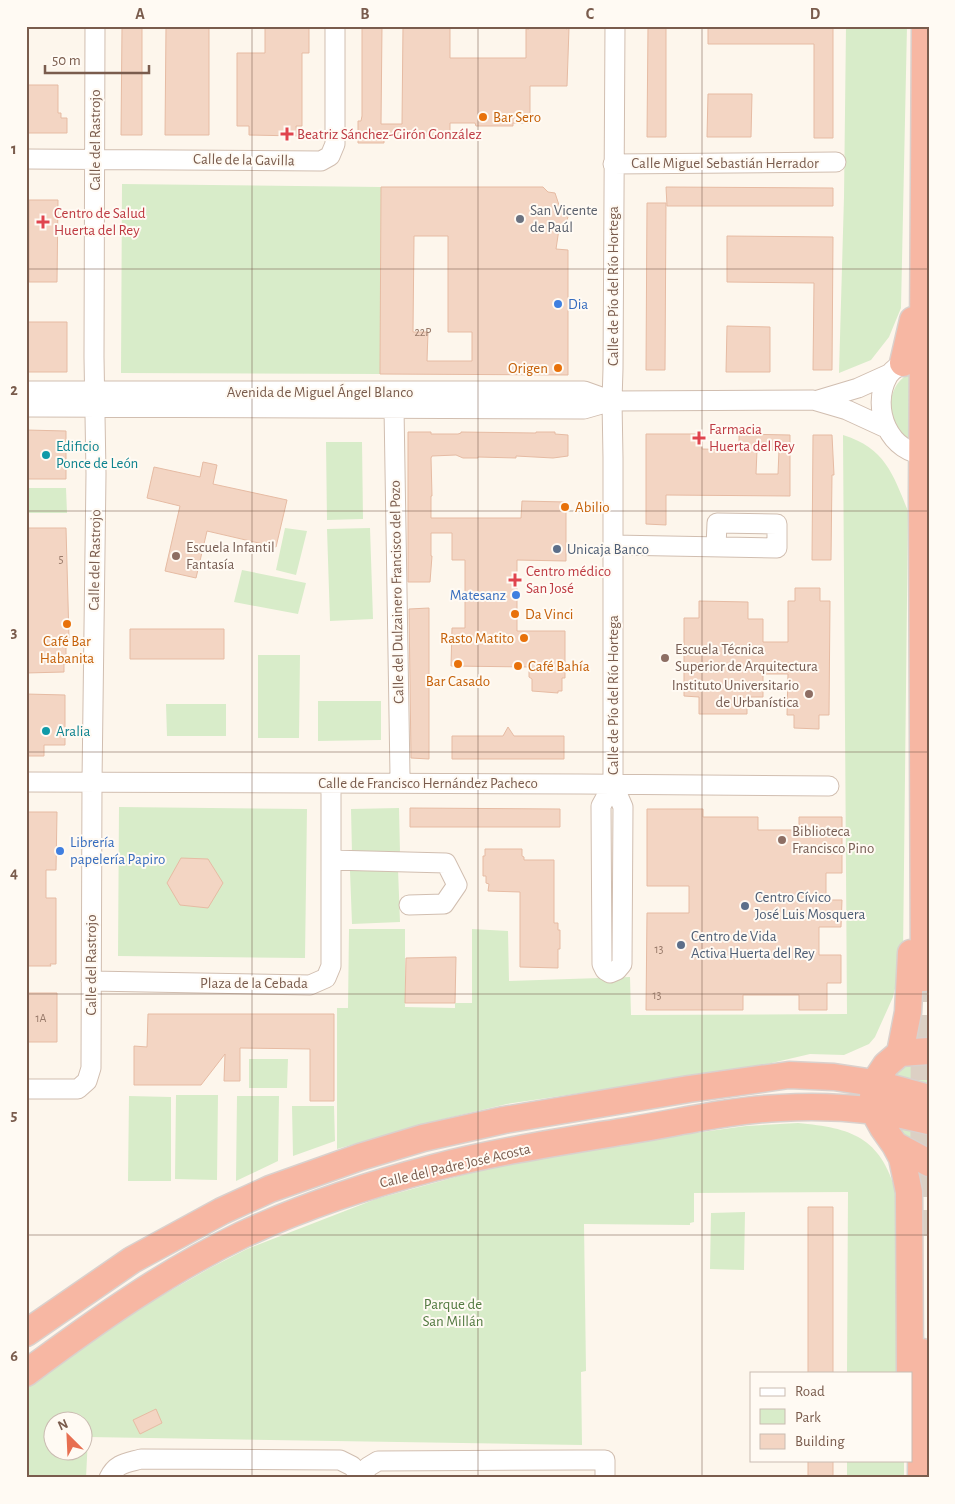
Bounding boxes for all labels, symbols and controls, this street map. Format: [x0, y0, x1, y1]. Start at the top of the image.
text: A [135, 6, 145, 22]
text: B [360, 6, 370, 22]
text: C [586, 6, 595, 22]
text: D [810, 6, 821, 22]
scale bar [45, 42, 149, 74]
text: 50 m [52, 53, 81, 68]
street label: Calle del Rastrojo [88, 89, 103, 191]
place label: Bar Sero [493, 110, 541, 125]
marker: Bar Sero [477, 111, 489, 123]
place label: Beatriz Sánchez-Girón González [297, 127, 482, 142]
marker: Beatriz Sánchez-Girón González [281, 128, 293, 140]
text: 1 [11, 141, 17, 157]
street label: Calle de la Gavilla [193, 152, 295, 168]
street label: Calle Miguel Sebastián Herrador [631, 156, 819, 171]
place label: San Vicente de Paúl [530, 203, 598, 235]
place label: Centro de Salud Huerta del Rey [54, 206, 146, 238]
street label: Calle de Pío del Río Hortega [606, 206, 621, 366]
marker: San Vicente de Paúl [514, 213, 526, 225]
marker: Centro de Salud Huerta del Rey [36, 215, 50, 229]
place label: Dia [568, 297, 588, 312]
marker: Dia [552, 298, 564, 310]
house number: 22P [414, 326, 432, 338]
place label: Origen [508, 361, 548, 376]
marker: Origen [552, 362, 564, 374]
text: 2 [10, 382, 18, 398]
street label: Avenida de Miguel Ángel Blanco [227, 383, 413, 400]
place label: Farmacia Huerta del Rey [709, 422, 795, 454]
marker: Farmacia Huerta del Rey [693, 432, 705, 444]
place label: Edificio Ponce de León [56, 439, 138, 471]
marker: Edificio Ponce de León [40, 449, 52, 461]
street label: Calle del Dulzainero Francisco del Pozo [388, 480, 406, 704]
place label: Abilio [575, 500, 610, 515]
marker: Abilio [559, 501, 571, 513]
street label: Calle del Rastrojo [87, 509, 103, 611]
place label: Escuela Infantil Fantasía [186, 540, 275, 572]
place label: Unicaja Banco [567, 542, 649, 557]
marker: Unicaja Banco [551, 543, 563, 555]
marker: Escuela Infantil Fantasía [170, 550, 182, 562]
house number: 5 [58, 553, 64, 565]
place label: Centro médico San José [526, 564, 611, 596]
marker: Centro médico San José [508, 573, 522, 587]
place label: Matesanz [450, 588, 506, 603]
marker: Matesanz [510, 589, 522, 601]
place label: Da Vinci [525, 607, 573, 622]
marker: Da Vinci [509, 608, 521, 620]
street label: Calle de Pío del Río Hortega [606, 615, 621, 775]
marker: Café Bar Habanita [61, 618, 73, 630]
text: 3 [11, 624, 18, 640]
place label: Rasto Matito [440, 631, 514, 646]
marker: Rasto Matito [518, 632, 530, 644]
place label: Café Bar Habanita [40, 634, 94, 666]
place label: Escuela Técnica Superior de Arquitectura [675, 642, 818, 674]
marker: Escuela Técnica Superior de Arquitectura [659, 652, 671, 664]
marker: Bar Casado [452, 658, 464, 670]
place label: Café Bahía [528, 659, 590, 674]
marker: Café Bahía [512, 660, 524, 672]
place label: Bar Casado [426, 674, 490, 689]
place label: Instituto Universitario de Urbanística [672, 678, 799, 710]
marker: Instituto Universitario de Urbanística [803, 688, 815, 700]
place label: Aralia [56, 724, 90, 739]
marker: Aralia [40, 725, 52, 737]
street label: Calle de Francisco Hernández Pacheco [318, 776, 538, 791]
place label: Biblioteca Francisco Pino [792, 824, 874, 856]
marker: Biblioteca Francisco Pino [776, 834, 788, 846]
place label: Librería papelería Papiro [70, 835, 165, 867]
marker: Librería papelería Papiro [54, 845, 66, 857]
text: 4 [10, 865, 18, 881]
place label: Centro Cívico José Luis Mosquera [755, 890, 866, 922]
marker: Centro Cívico José Luis Mosquera [739, 900, 751, 912]
street label: Calle del Rastrojo [84, 914, 99, 1016]
place label: Centro de Vida Activa Huerta del Rey [691, 929, 815, 961]
marker: Centro de Vida Activa Huerta del Rey [675, 939, 687, 951]
house number: 13 [654, 943, 664, 955]
street label: Plaza de la Cebada [200, 976, 308, 991]
house number: 13 [652, 989, 662, 1001]
house number: 1A [35, 1012, 47, 1024]
text: 5 [11, 1107, 18, 1123]
street label: Calle del Padre José Acosta [378, 1141, 532, 1191]
park label: Parque de San Millán [422, 1297, 484, 1329]
text: 6 [10, 1348, 18, 1364]
legend [750, 1372, 912, 1462]
text: Road [795, 1384, 825, 1399]
text: Park [795, 1410, 821, 1425]
north arrow [42, 1412, 92, 1462]
text: N [56, 1417, 70, 1433]
text: Building [795, 1434, 845, 1449]

